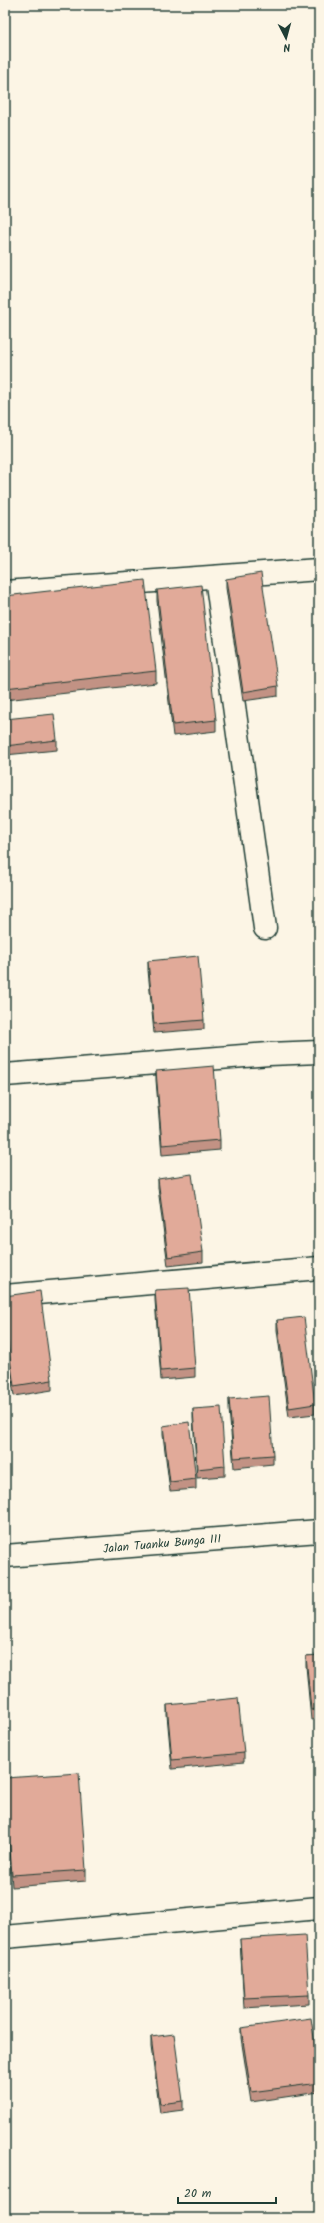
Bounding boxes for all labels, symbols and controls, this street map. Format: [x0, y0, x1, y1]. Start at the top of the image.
north arrow [266, 18, 306, 58]
text: N [282, 38, 291, 56]
street label: Jalan Tuanku Bunga III [102, 1529, 222, 1559]
scale bar [178, 2179, 276, 2205]
text: 20 m [184, 2184, 212, 2203]

